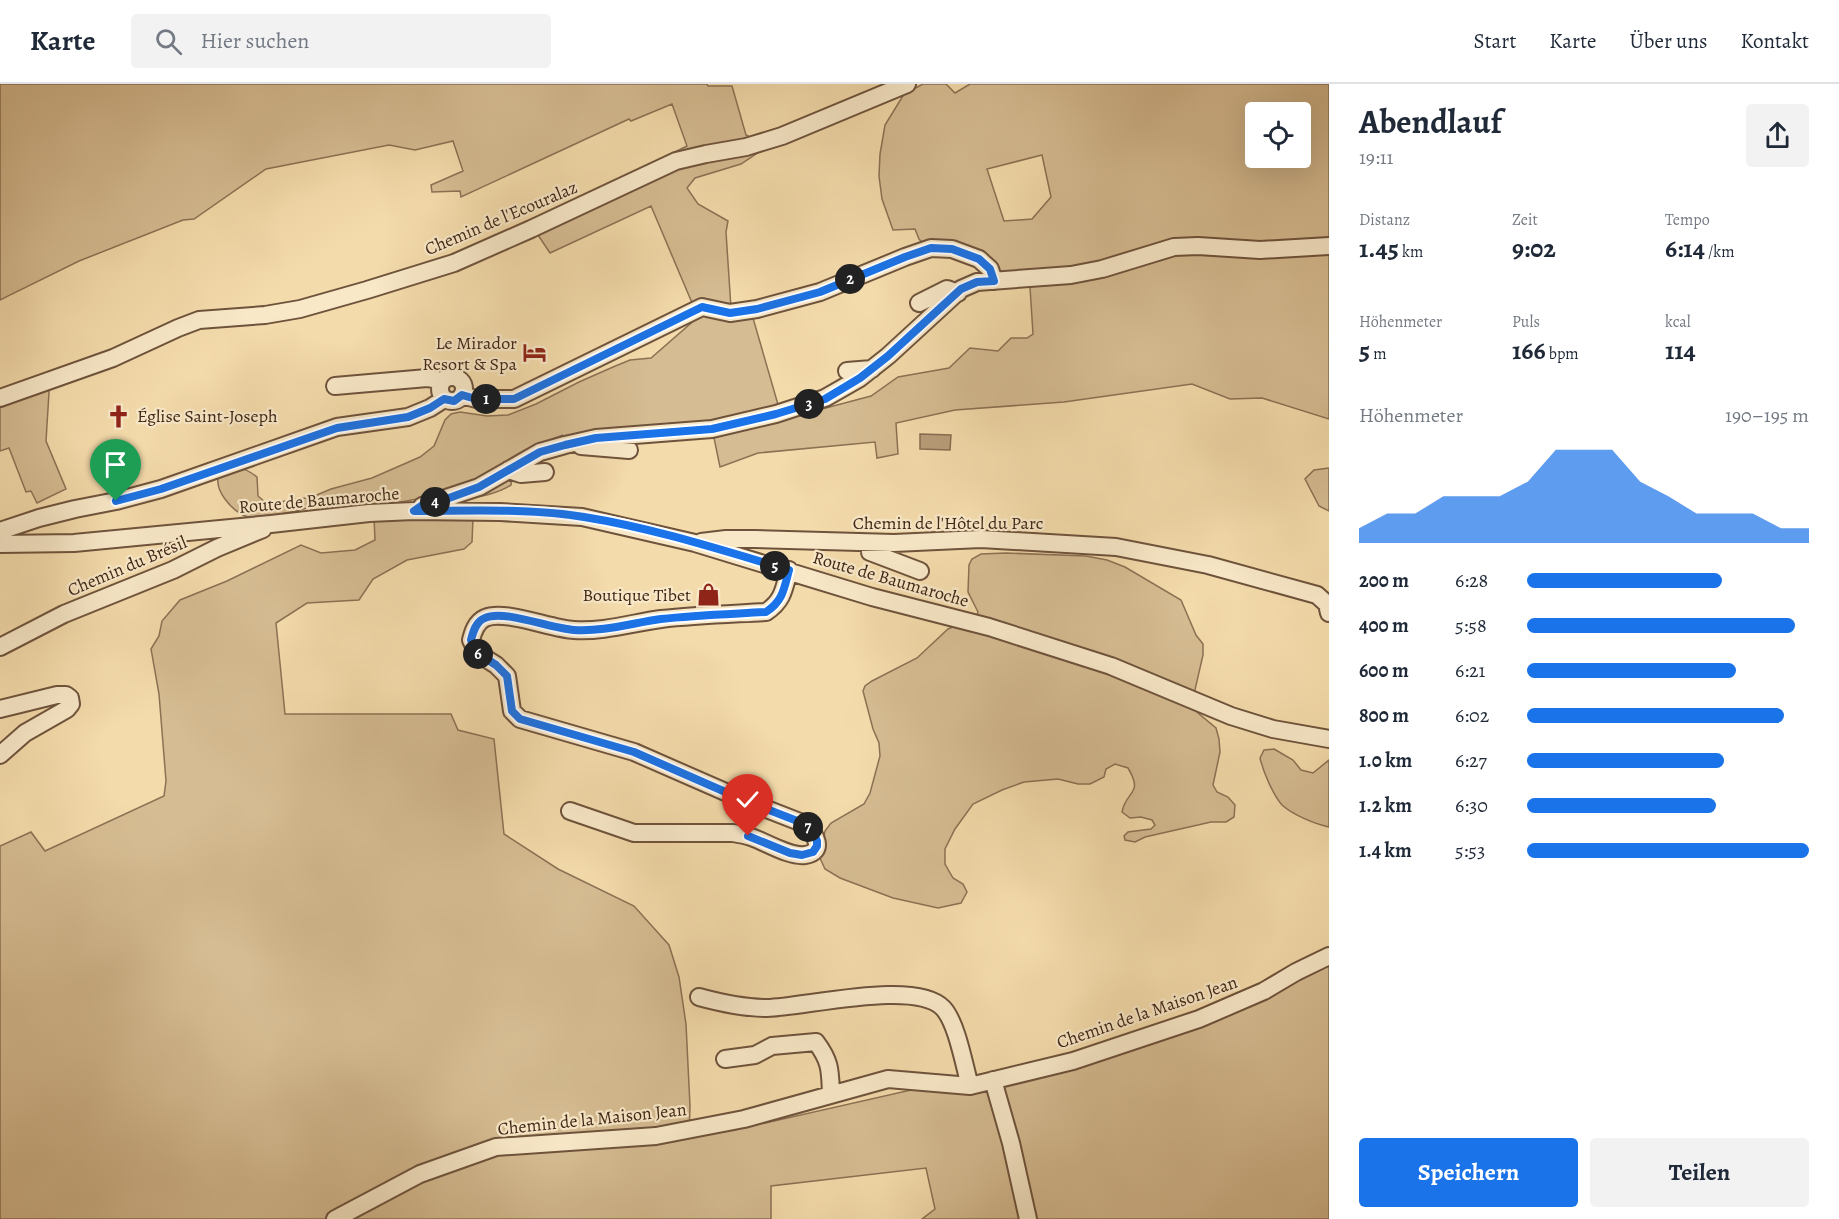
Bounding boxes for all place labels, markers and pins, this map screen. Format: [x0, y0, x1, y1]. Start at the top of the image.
pin: 2 [835, 264, 865, 294]
place label: Le Mirador Resort & Spa [422, 331, 518, 376]
hotel icon: Le Mirador Resort & Spa [522, 340, 548, 366]
pin: 1 [471, 384, 501, 414]
pin: 3 [794, 389, 824, 419]
church icon: Église Saint-Joseph [106, 403, 132, 429]
place label: Église Saint-Joseph [137, 404, 278, 428]
pin [90, 439, 141, 501]
pin: 4 [420, 487, 450, 517]
pin: 5 [760, 551, 790, 581]
shop icon: Boutique Tibet [696, 582, 722, 608]
place label: Boutique Tibet [583, 583, 691, 607]
pin: 6 [463, 639, 493, 669]
pin [722, 774, 773, 836]
pin: 7 [793, 812, 823, 842]

